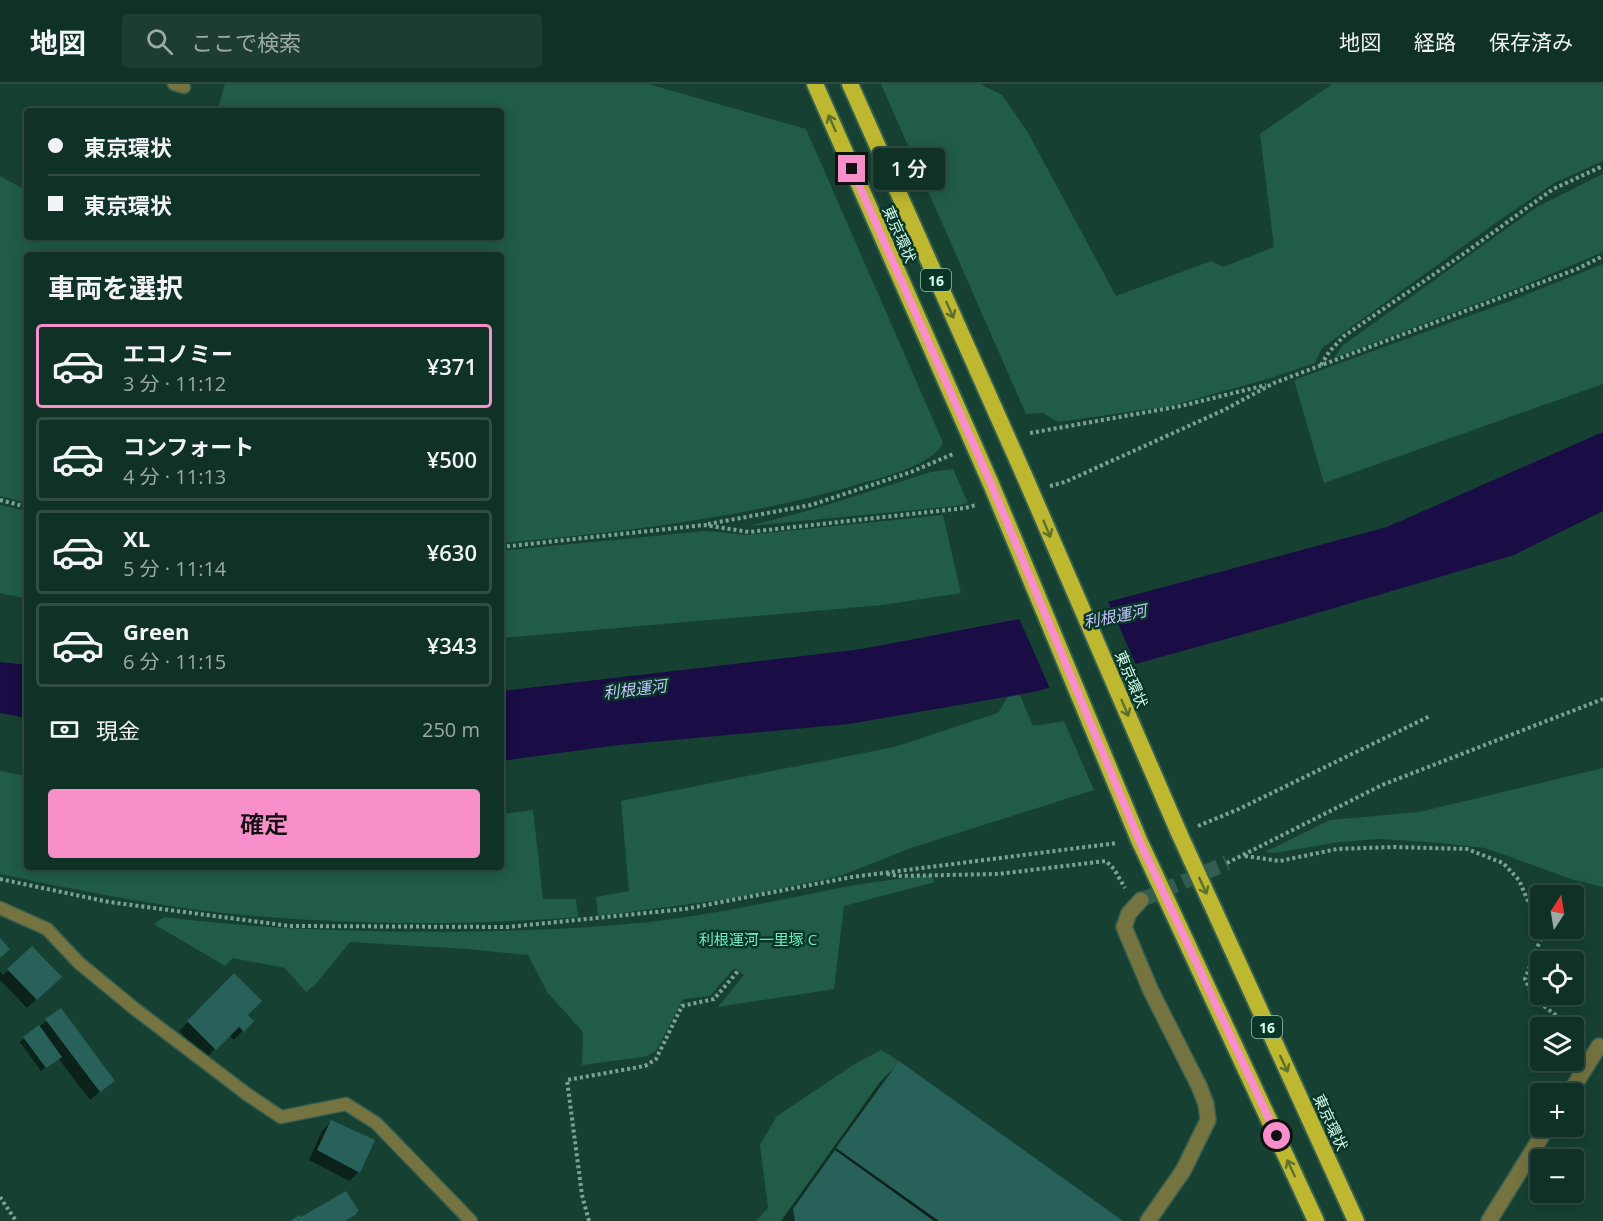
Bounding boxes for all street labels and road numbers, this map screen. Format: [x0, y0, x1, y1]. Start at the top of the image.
street label: 東京環状 [879, 203, 921, 265]
road number: 16 [921, 269, 951, 291]
street label: 東京環状 [1111, 647, 1153, 711]
road number: 16 [1252, 1016, 1282, 1038]
street label: 東京環状 [1309, 1091, 1353, 1153]

